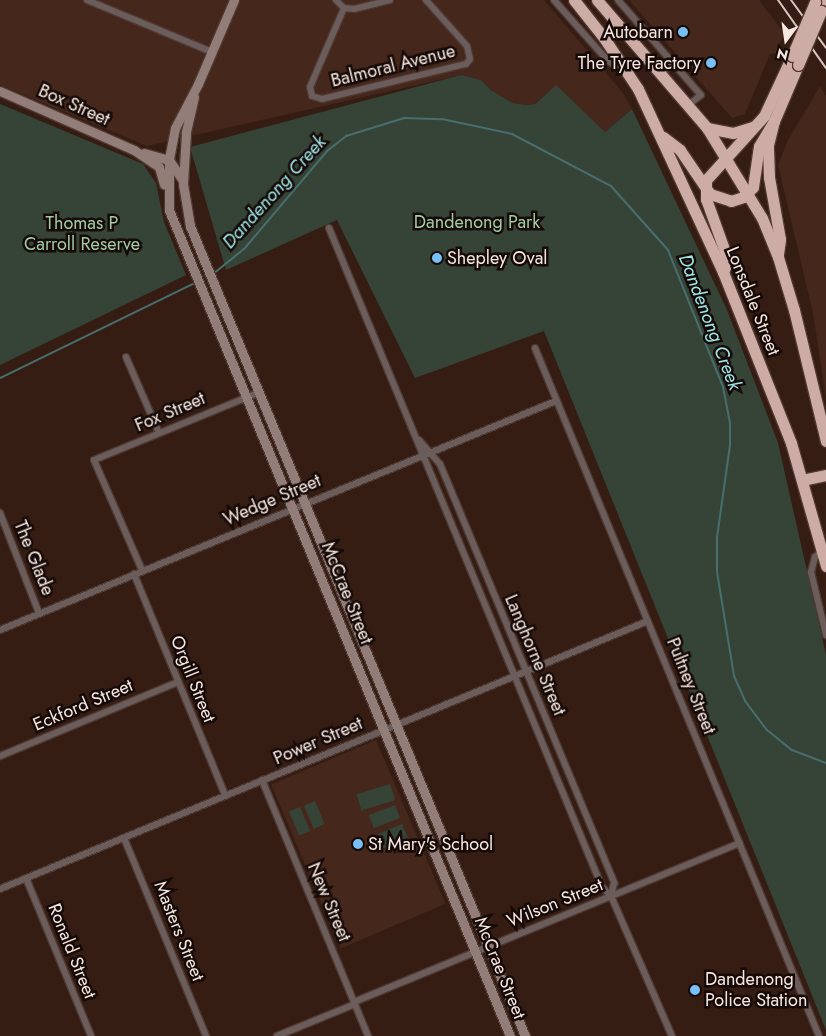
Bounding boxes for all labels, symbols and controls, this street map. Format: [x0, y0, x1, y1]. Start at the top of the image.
north arrow [761, 15, 811, 65]
place label: Autobarn [603, 21, 673, 43]
marker: Autobarn [677, 26, 689, 38]
street label: Balmoral Avenue [329, 40, 457, 92]
text: N [775, 44, 790, 66]
place label: The Tyre Factory [578, 52, 701, 74]
marker: The Tyre Factory [705, 57, 717, 69]
street label: Box Street [35, 80, 113, 130]
water label: Dandenong Creek [217, 131, 331, 253]
park label: Dandenong Park [414, 211, 540, 233]
park label: Thomas P Carroll Reserve [24, 213, 140, 255]
street label: Lonsdale Street [721, 243, 785, 359]
place label: Shepley Oval [447, 247, 548, 269]
water label: Dandenong Creek [674, 251, 746, 393]
marker: Shepley Oval [431, 252, 443, 264]
street label: Fox Street [132, 388, 208, 436]
street label: Wedge Street [220, 470, 324, 530]
street label: The Glade [9, 517, 59, 599]
street label: McCrae Street [317, 539, 377, 647]
street label: Langhorne Street [500, 591, 570, 719]
street label: Orgill Street [166, 632, 220, 726]
street label: Pultney Street [662, 635, 720, 737]
street label: Eckford Street [30, 674, 136, 736]
street label: Power Street [270, 713, 366, 769]
place label: St Mary's School [368, 833, 493, 855]
marker: St Mary's School [352, 838, 364, 850]
street label: New Street [303, 859, 355, 945]
street label: Wilson Street [504, 874, 606, 932]
street label: Masters Street [149, 878, 209, 984]
street label: Ronald Street [43, 900, 101, 1002]
street label: McCrae Street [470, 914, 530, 1022]
place label: Dandenong Police Station [705, 969, 807, 1012]
marker: Dandenong Police Station [689, 984, 701, 996]

